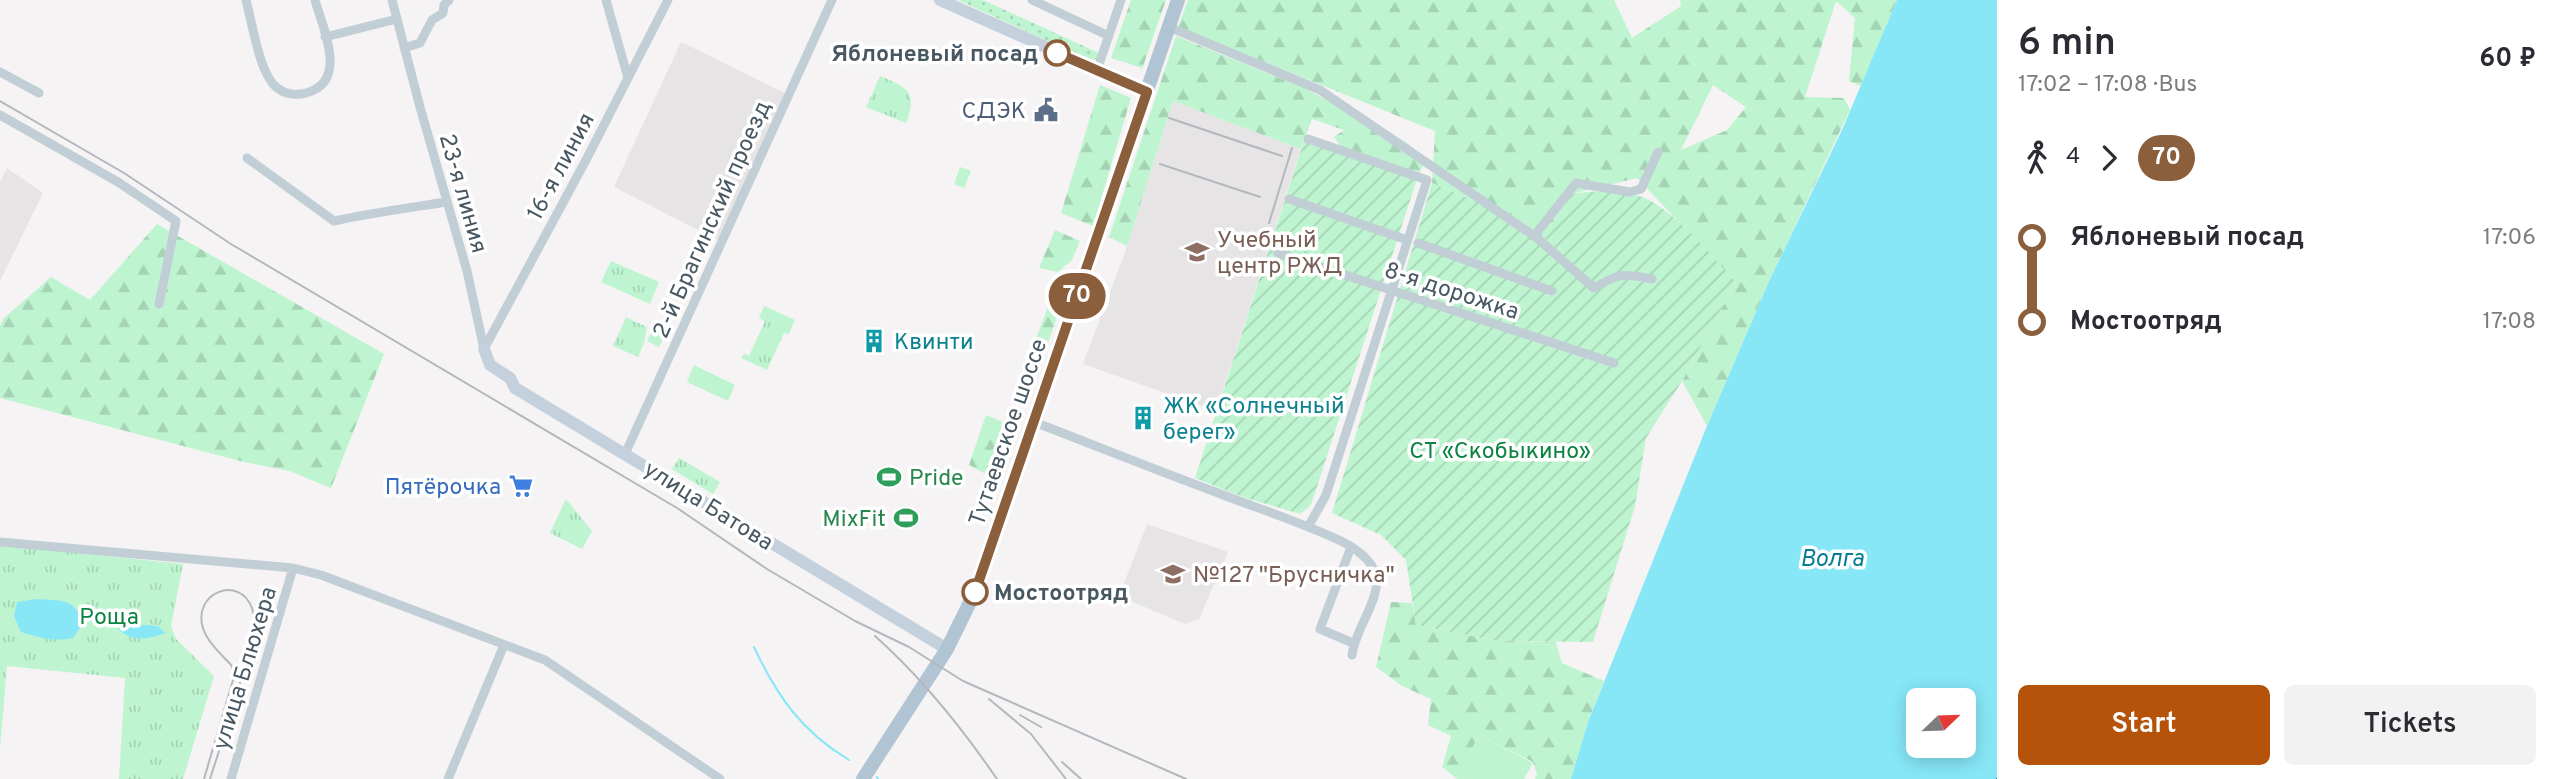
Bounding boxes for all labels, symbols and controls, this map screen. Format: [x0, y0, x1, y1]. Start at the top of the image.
text: 6 min [2018, 20, 2116, 69]
marker: Яблоневый посад [1044, 40, 1070, 66]
place label: Яблоневый посад [831, 41, 1038, 70]
text: 60 ₽ [2479, 43, 2536, 76]
text: 17:02 – 17:08 · Bus [2018, 71, 2197, 100]
public building icon: СДЭК [1032, 96, 1060, 124]
street label: 2-й Брагинский проезд [648, 97, 779, 343]
place label: СДЭК [961, 98, 1026, 127]
street label: 16-я линия [522, 109, 603, 226]
street label: 23-я линия [431, 131, 492, 257]
icon: walk [2018, 139, 2056, 177]
icon: forward [2090, 139, 2128, 177]
text: 4 [2066, 143, 2080, 172]
text: 70 [2152, 143, 2181, 173]
text: Яблоневый посад [2070, 222, 2304, 255]
text: 17:06 [2483, 224, 2536, 253]
place label: Учебный центр РЖД [1217, 227, 1343, 282]
school or university icon: Учебный центр РЖД [1183, 238, 1211, 266]
street label: 8-я дорожка [1380, 257, 1522, 328]
line badge: 70 [1046, 273, 1108, 319]
text: 70 [1063, 281, 1091, 311]
text: Мостоотряд [2070, 306, 2222, 339]
text: 17:08 [2482, 308, 2536, 337]
building icon: Квинти [860, 327, 888, 355]
place label: Квинти [894, 329, 974, 358]
street label: Тутаевское шоссе [964, 335, 1055, 530]
place label: ЖК «Солнечный берег» [1163, 393, 1344, 448]
building icon: ЖК «Солнечный берег» [1129, 404, 1157, 432]
park label: СТ «Скобыкино» [1409, 438, 1591, 467]
street label: улица Батова [637, 456, 778, 559]
sports icon: Pride [875, 463, 903, 491]
place label: Pride [909, 465, 963, 494]
supermarket icon: Пятёрочка [507, 472, 535, 500]
place label: Пятёрочка [385, 474, 501, 503]
sports icon: MixFit [892, 504, 920, 532]
place label: MixFit [822, 506, 886, 535]
water label: Волга [1800, 545, 1865, 575]
school or university icon: №127 "Брусничка" [1159, 560, 1187, 588]
place label: №127 "Брусничка" [1193, 562, 1395, 591]
marker: Мостоотряд [962, 579, 988, 605]
place label: Мостоотряд [994, 580, 1128, 609]
street label: улица Блюхера [208, 584, 285, 754]
park label: Роща [79, 604, 139, 633]
button: Start [2018, 685, 2270, 765]
button: Tickets [2284, 685, 2536, 765]
north arrow [1906, 688, 1976, 758]
map controls [1906, 688, 1976, 758]

